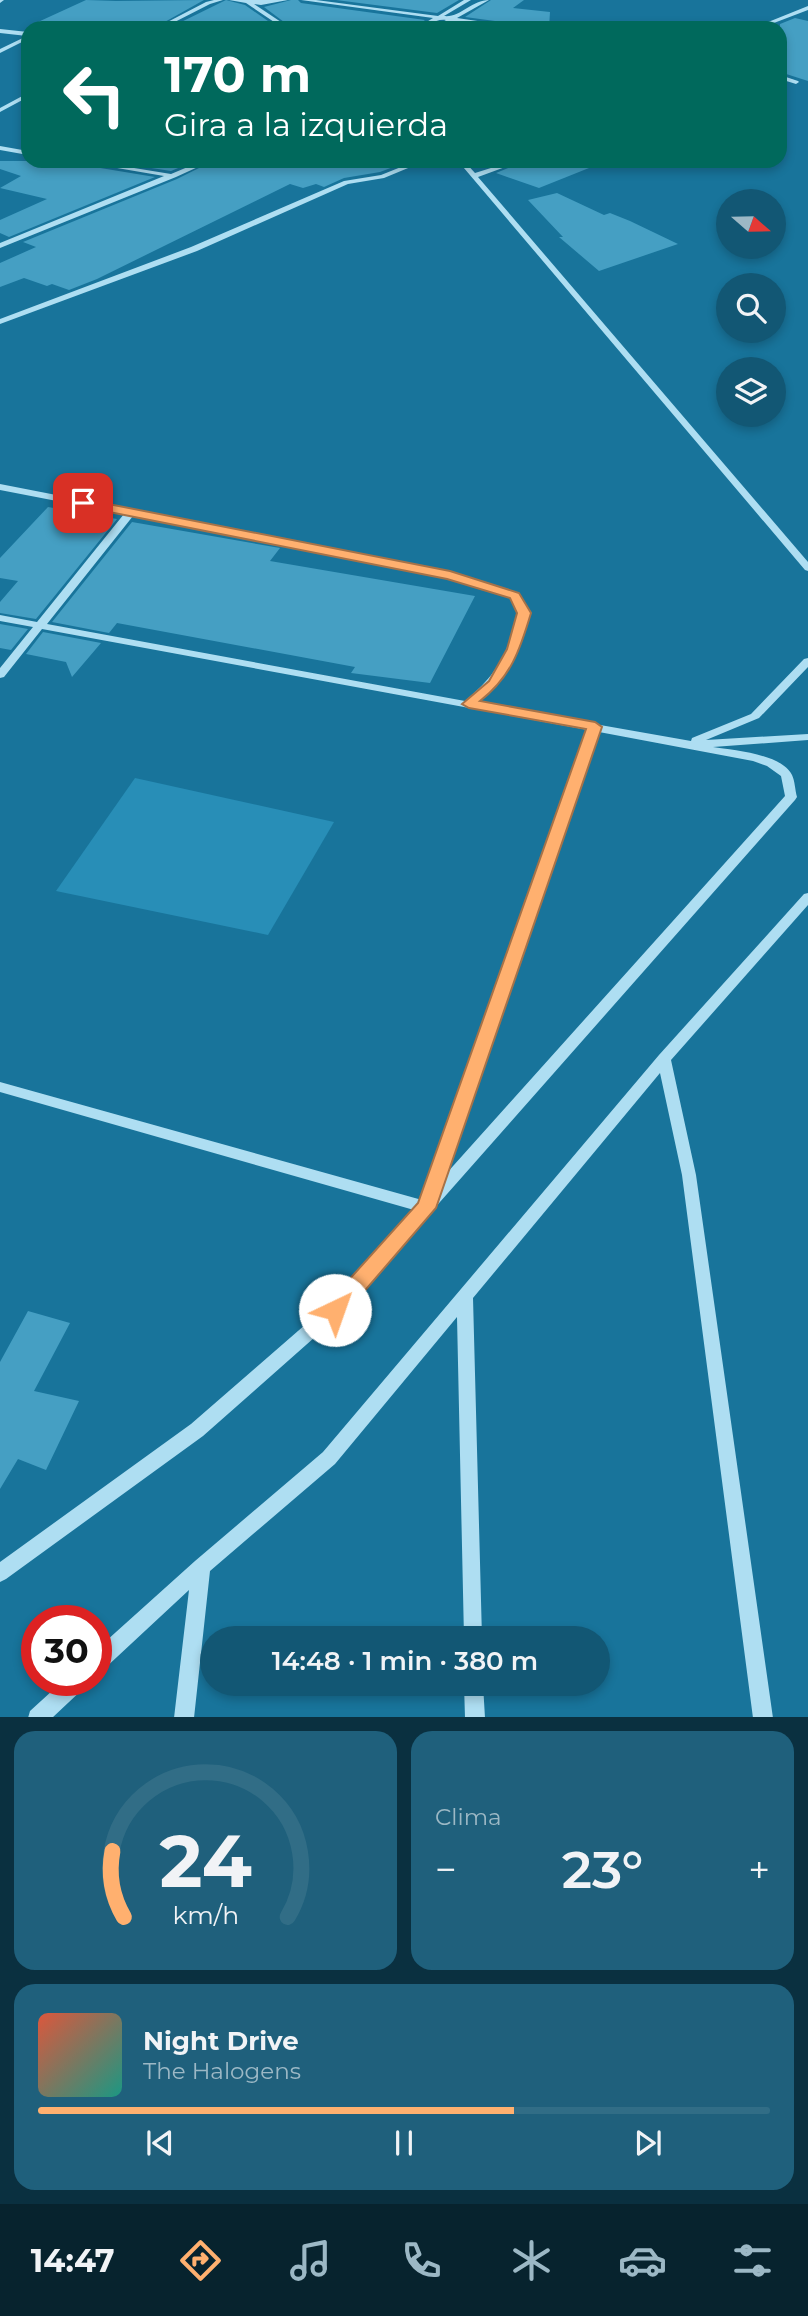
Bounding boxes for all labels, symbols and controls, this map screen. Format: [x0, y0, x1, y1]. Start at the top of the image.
text: 170 m [164, 45, 311, 104]
icon: left [49, 49, 140, 140]
text: Gira a la izquierda [164, 105, 448, 144]
north arrow [716, 189, 786, 259]
map controls [716, 189, 786, 427]
button: search [716, 273, 786, 343]
button: layers [716, 357, 786, 427]
pin [53, 473, 113, 533]
icon: arrive [64, 484, 102, 522]
position arrow [298, 1273, 372, 1347]
speed limit sign: 30 [21, 1605, 112, 1696]
text: 14:48 · 1 min · 380 m [272, 1645, 538, 1677]
text: Clima [435, 1803, 502, 1831]
text: 24 [159, 1817, 252, 1905]
text: 23° [562, 1838, 643, 1901]
text: − [435, 1846, 457, 1893]
text: + [748, 1846, 770, 1893]
text: km/h [172, 1899, 239, 1929]
text: Night Drive [143, 2025, 299, 2057]
text: The Halogens [143, 2057, 301, 2085]
icon: previous [141, 2124, 179, 2162]
icon: pause [385, 2124, 423, 2162]
icon: next [629, 2124, 667, 2162]
icon: directions [176, 2236, 225, 2285]
icon: music [286, 2236, 335, 2285]
icon: phone [397, 2236, 446, 2285]
icon: climate [507, 2236, 556, 2285]
icon: car [618, 2236, 667, 2285]
icon: filters [728, 2236, 777, 2285]
text: 14:47 [31, 2241, 115, 2280]

